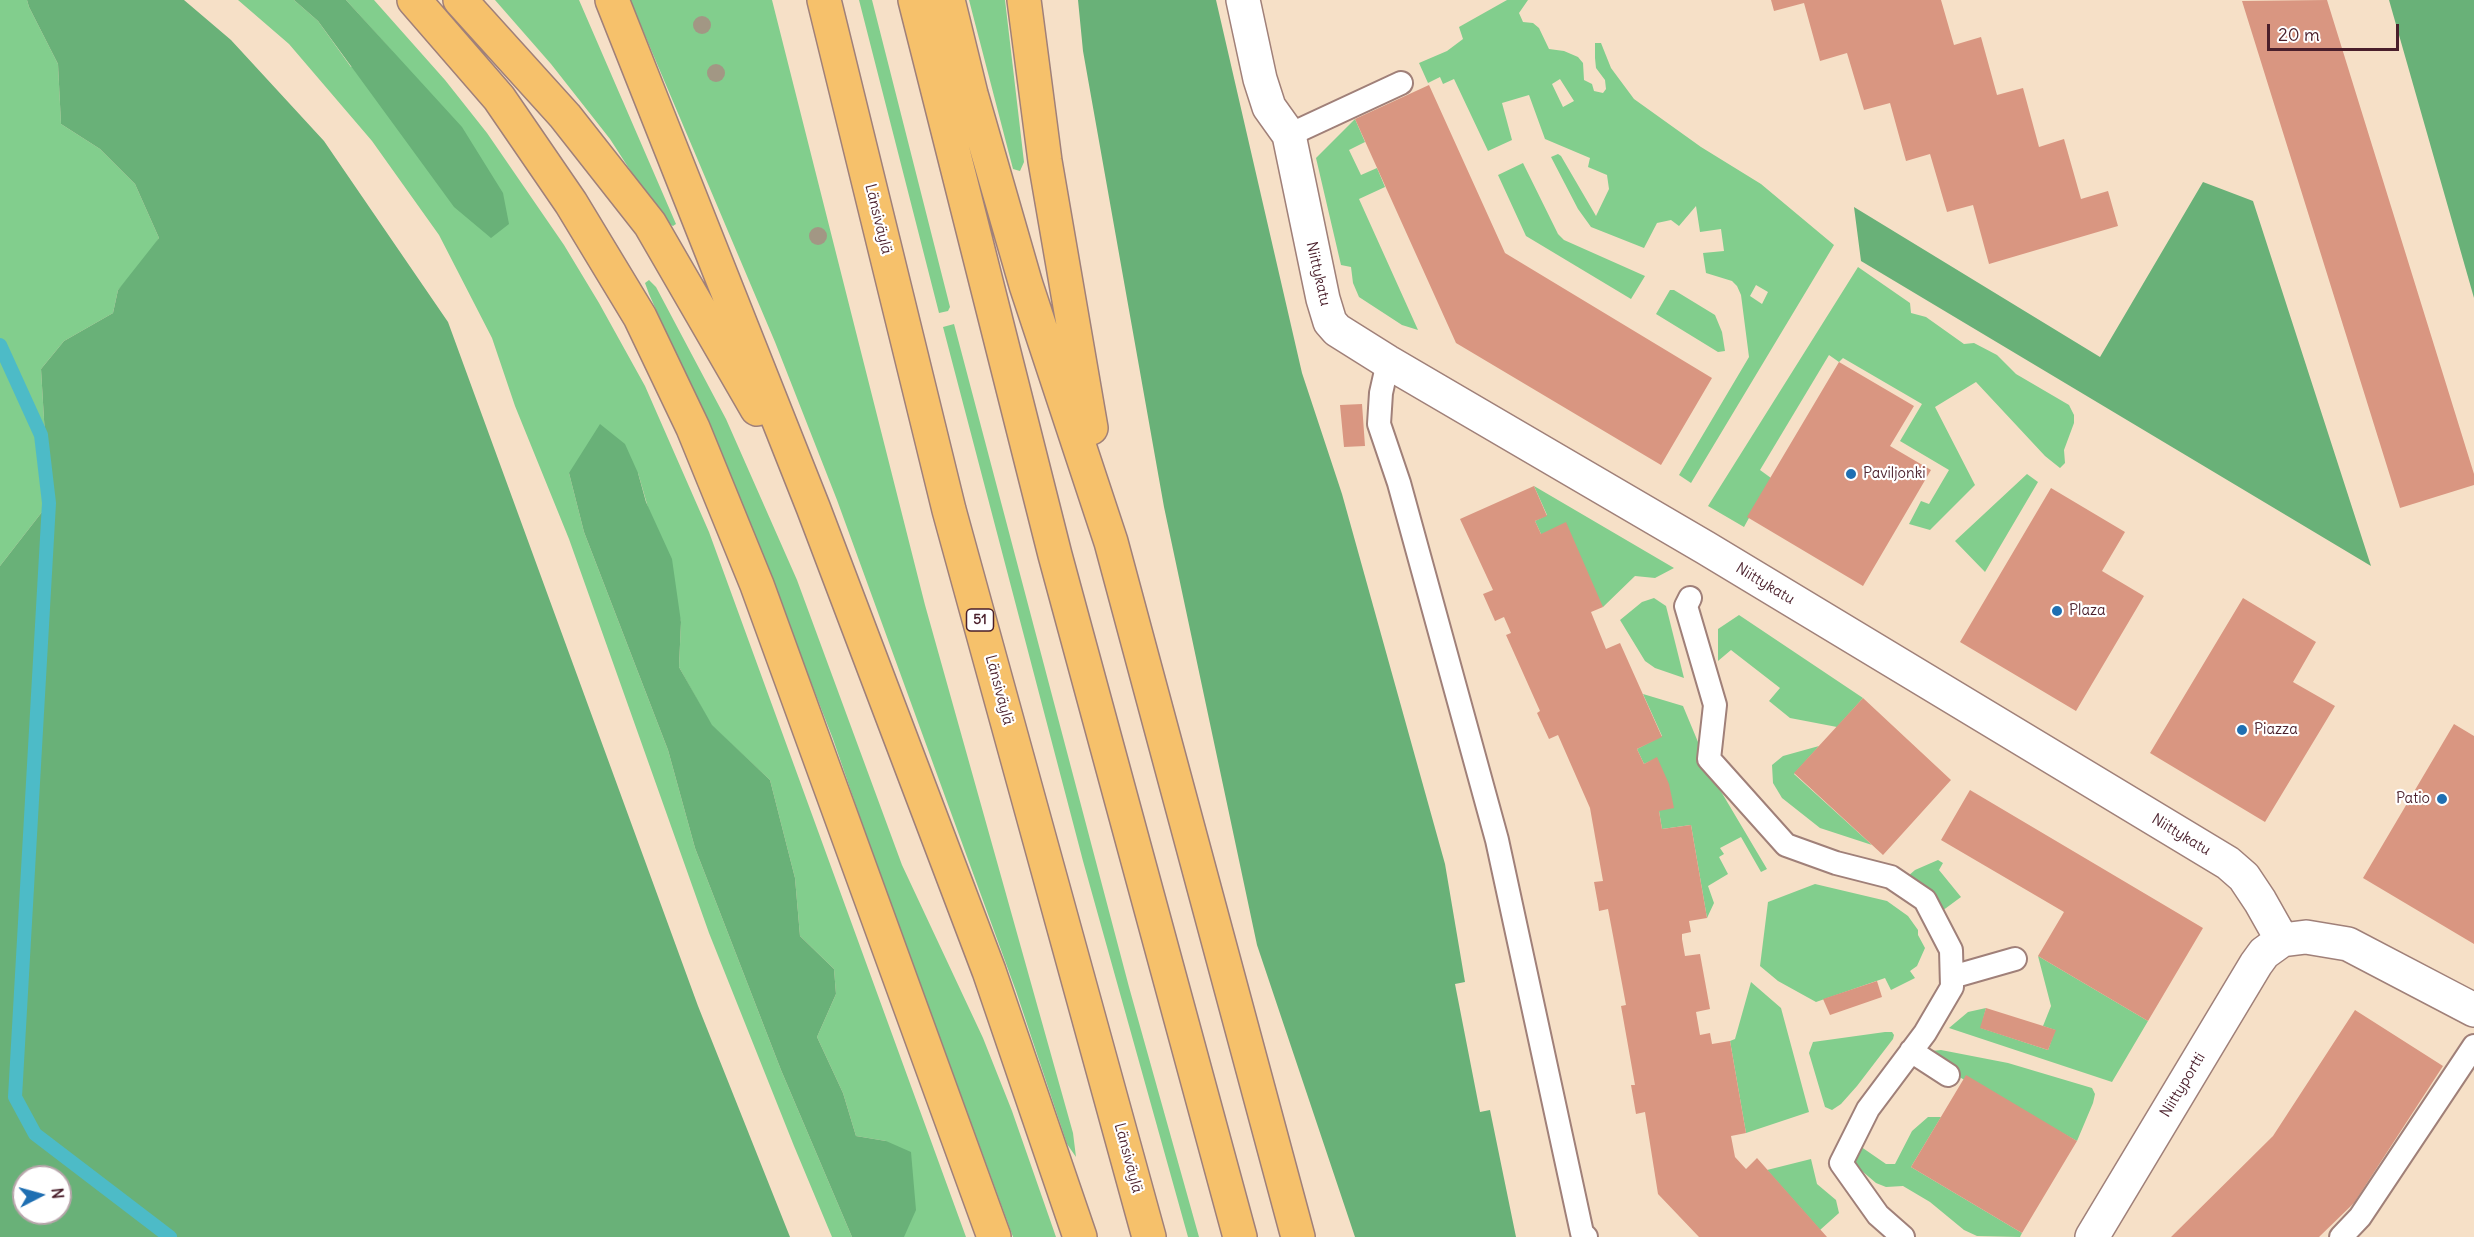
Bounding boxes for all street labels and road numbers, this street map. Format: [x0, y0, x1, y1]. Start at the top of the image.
street label: Länsiväylä [861, 182, 895, 256]
street label: Niittykatu [1302, 240, 1334, 308]
street label: Niittykatu [1732, 559, 1798, 609]
road number: 51 [966, 609, 994, 631]
street label: Länsiväylä [981, 653, 1017, 727]
street label: Niittykatu [2148, 810, 2214, 860]
street label: Niittyportti [2157, 1049, 2209, 1121]
street label: Länsiväylä [1110, 1121, 1146, 1195]

